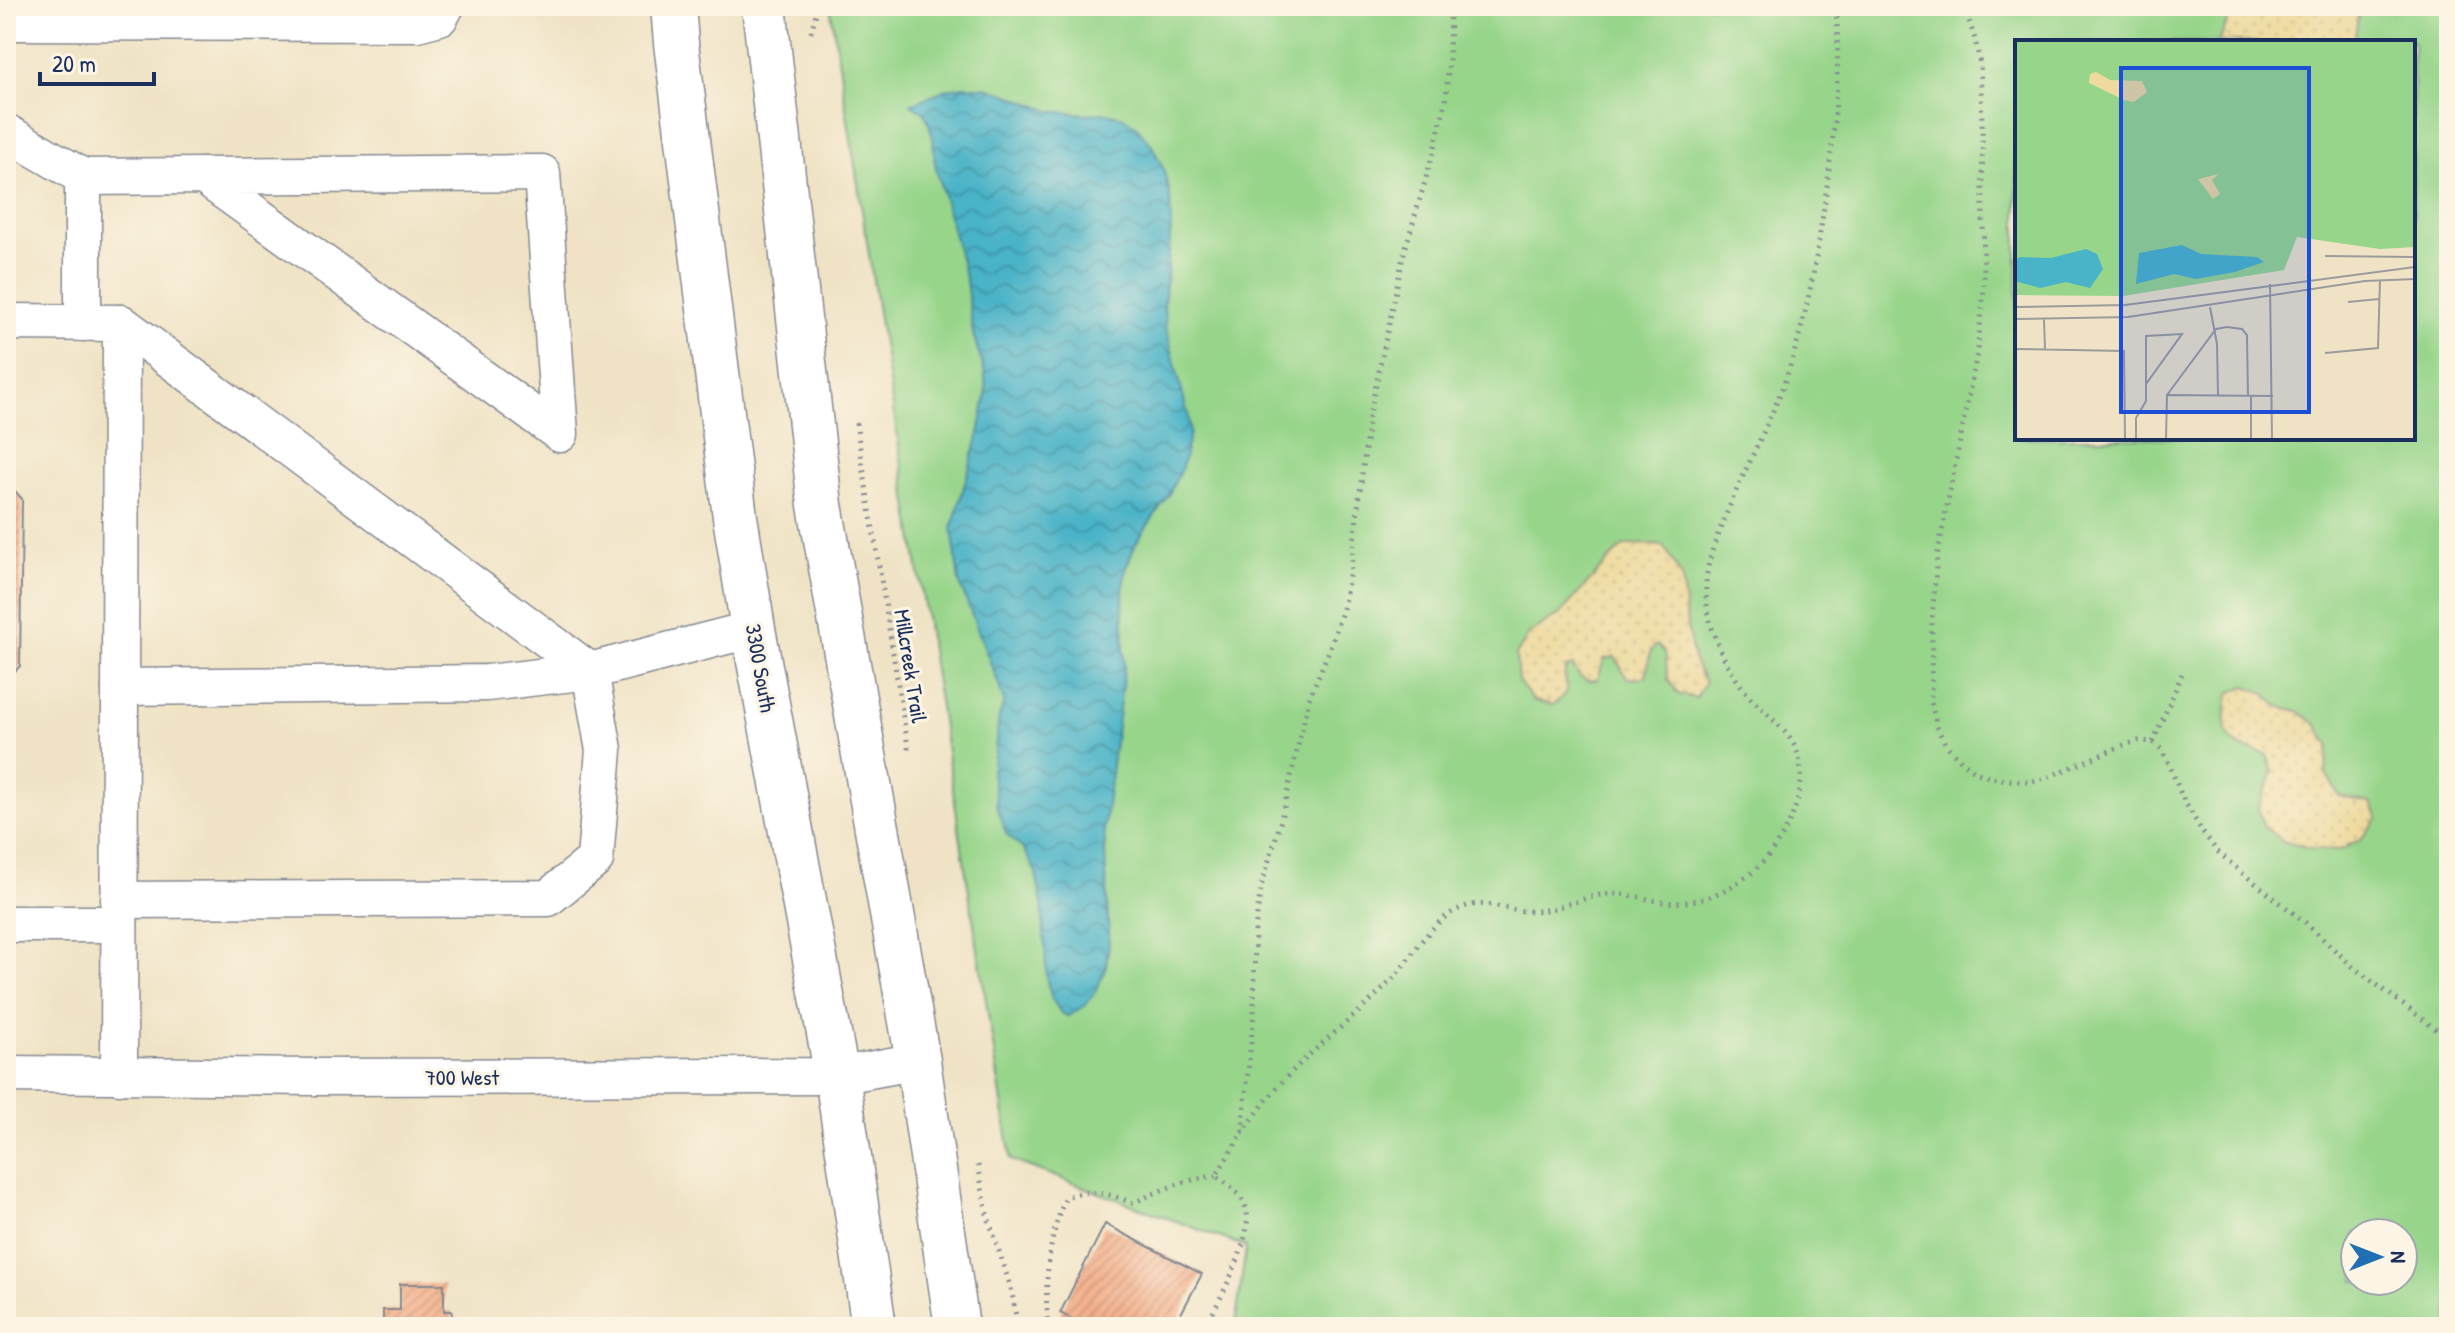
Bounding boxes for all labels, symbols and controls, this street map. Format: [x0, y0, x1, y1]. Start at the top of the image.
scale bar [40, 36, 154, 86]
inset map [2015, 40, 2415, 440]
text: 20 m [52, 47, 96, 79]
street label: Millcreek Trail [887, 607, 935, 725]
street label: 3300 South [738, 622, 784, 714]
street label: 700 West [425, 1062, 499, 1092]
north arrow [2339, 1217, 2419, 1297]
text: N [2384, 1251, 2414, 1263]

